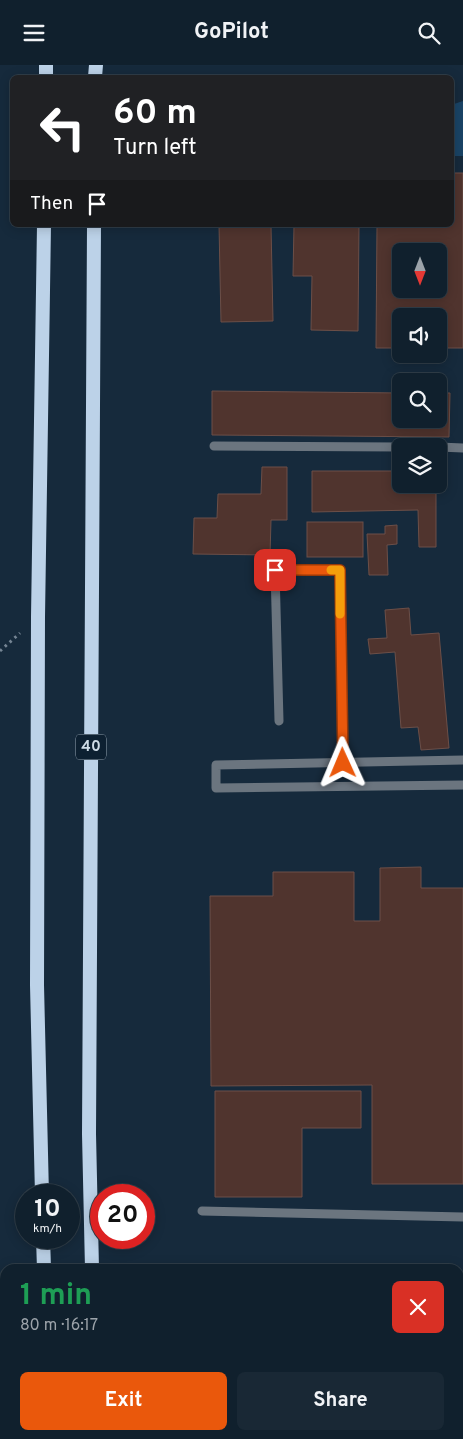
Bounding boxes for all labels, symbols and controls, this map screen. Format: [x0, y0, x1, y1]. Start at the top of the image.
icon: menu [20, 19, 48, 47]
text: GoPilot [194, 19, 269, 46]
icon: search [415, 19, 443, 47]
text: 60 m [113, 92, 197, 136]
icon: left [30, 95, 95, 160]
text: Turn left [113, 135, 196, 162]
icon: arrive [83, 190, 111, 218]
text: Then [30, 192, 73, 216]
north arrow [392, 243, 448, 297]
map controls [392, 243, 447, 493]
button: sound [392, 308, 447, 363]
button: search [392, 373, 447, 428]
button: layers [392, 438, 447, 493]
pin [254, 549, 296, 591]
icon: arrive [261, 556, 289, 584]
road number: 40 [76, 735, 106, 759]
position arrow [316, 736, 368, 788]
speed limit sign: 20 [90, 1184, 155, 1249]
text: 10 [34, 1194, 61, 1226]
text: km/h [33, 1221, 62, 1237]
text: 1 min [20, 1278, 92, 1315]
button: close [392, 1281, 444, 1333]
text: 80 m · 16:17 [20, 1316, 98, 1336]
button: Exit [20, 1372, 227, 1430]
button: Share [237, 1372, 444, 1430]

